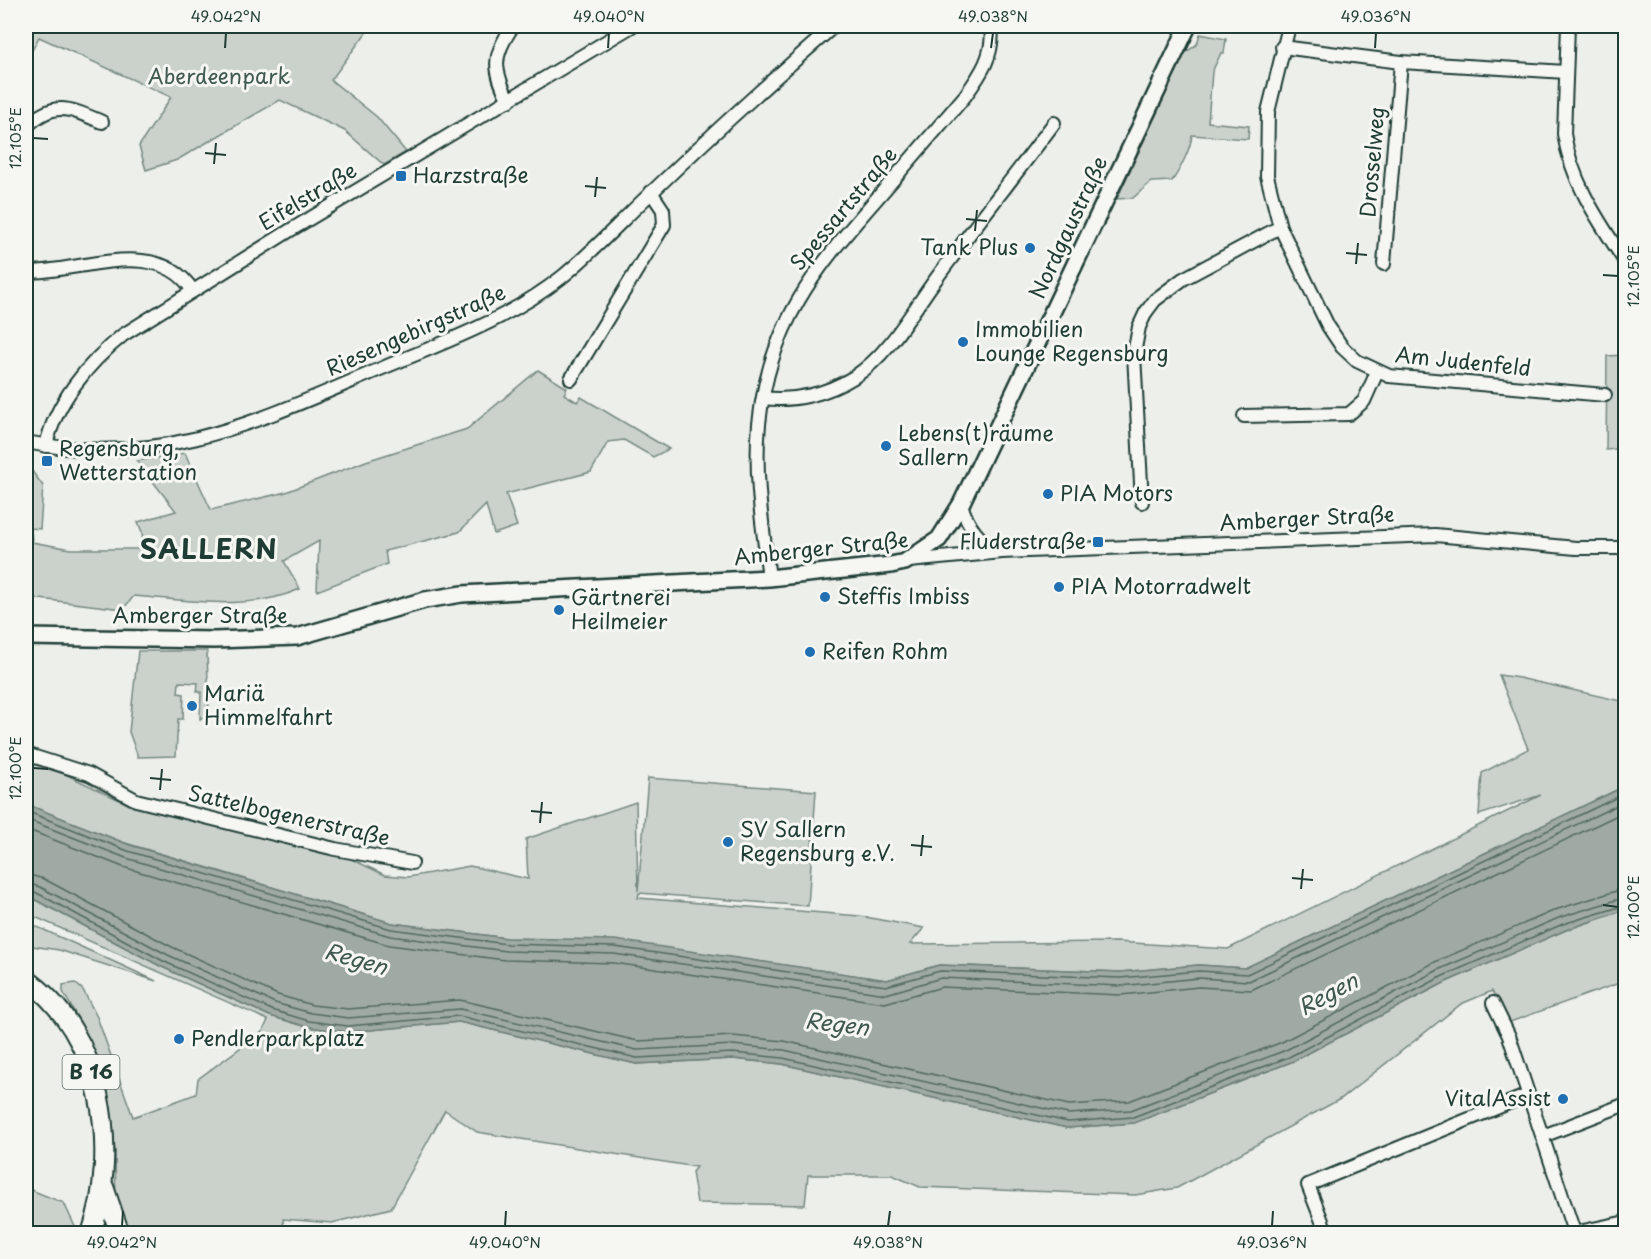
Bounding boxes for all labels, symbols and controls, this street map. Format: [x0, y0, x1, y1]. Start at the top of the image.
text: 49.042°N [191, 4, 261, 27]
text: 49.040°N [573, 4, 645, 27]
text: 49.038°N [958, 4, 1028, 27]
text: 49.036°N [1341, 4, 1411, 27]
park label: Aberdeenpark [148, 59, 290, 91]
street label: Drosselweg [1350, 105, 1392, 219]
text: 12.105°E [3, 107, 26, 169]
street label: Spessartstraße [781, 139, 904, 277]
street label: Nordgaustraße [1020, 150, 1114, 304]
street label: Eifelstraße [252, 153, 362, 237]
place label: Harzstraße [413, 158, 529, 190]
marker: Harzstraße [394, 169, 408, 183]
place label: Tank Plus [920, 230, 1018, 262]
marker: Tank Plus [1023, 241, 1037, 255]
text: 12.105°E [1621, 245, 1644, 307]
street label: Riesengebirgstraße [320, 275, 510, 383]
place label: Immobilien Lounge Regensburg [975, 312, 1169, 368]
marker: Immobilien Lounge Regensburg [956, 335, 970, 349]
street label: Am Judenfeld [1394, 337, 1533, 383]
place label: Lebens(t)räume Sallern [898, 416, 1054, 472]
place label: Regensburg, Wetterstation [59, 431, 197, 487]
marker: Lebens(t)räume Sallern [879, 439, 893, 453]
marker: Regensburg, Wetterstation [40, 454, 54, 468]
place label: PIA Motors [1060, 476, 1173, 508]
marker: PIA Motors [1041, 487, 1055, 501]
street label: Amberger Straße [1219, 496, 1395, 538]
street label: Amberger Straße [732, 522, 910, 572]
place label: Fluderstraße [959, 524, 1086, 556]
district label: SALLERN [140, 527, 278, 568]
marker: Fluderstraße [1091, 535, 1105, 549]
place label: PIA Motorradwelt [1071, 569, 1251, 601]
place label: Steffis Imbiss [837, 579, 970, 611]
place label: Gärtnerei Heilmeier [571, 580, 671, 636]
marker: PIA Motorradwelt [1052, 580, 1066, 594]
marker: Steffis Imbiss [818, 590, 832, 604]
street label: Amberger Straße [112, 598, 288, 630]
marker: Gärtnerei Heilmeier [552, 603, 566, 617]
place label: Reifen Rohm [822, 634, 948, 666]
marker: Reifen Rohm [803, 645, 817, 659]
place label: Mariä Himmelfahrt [204, 676, 333, 732]
marker: Mariä Himmelfahrt [185, 699, 199, 713]
text: 12.100°E [3, 736, 26, 800]
street label: Sattelbogenerstraße [185, 775, 393, 853]
place label: SV Sallern Regensburg e.V. [740, 812, 895, 868]
marker: SV Sallern Regensburg e.V. [721, 835, 735, 849]
text: 12.100°E [1621, 875, 1644, 939]
water label: Regen [321, 933, 393, 983]
water label: Regen [1292, 962, 1365, 1022]
water label: Regen [804, 1002, 872, 1043]
place label: Pendlerparkplatz [191, 1021, 364, 1053]
marker: Pendlerparkplatz [172, 1032, 186, 1046]
road number: B 16 [62, 1055, 119, 1089]
place label: VitalAssist [1445, 1081, 1551, 1113]
marker: VitalAssist [1556, 1092, 1570, 1106]
text: 49.042°N [87, 1230, 157, 1253]
text: 49.040°N [469, 1230, 541, 1253]
text: 49.038°N [853, 1230, 923, 1253]
text: 49.036°N [1237, 1230, 1307, 1253]

